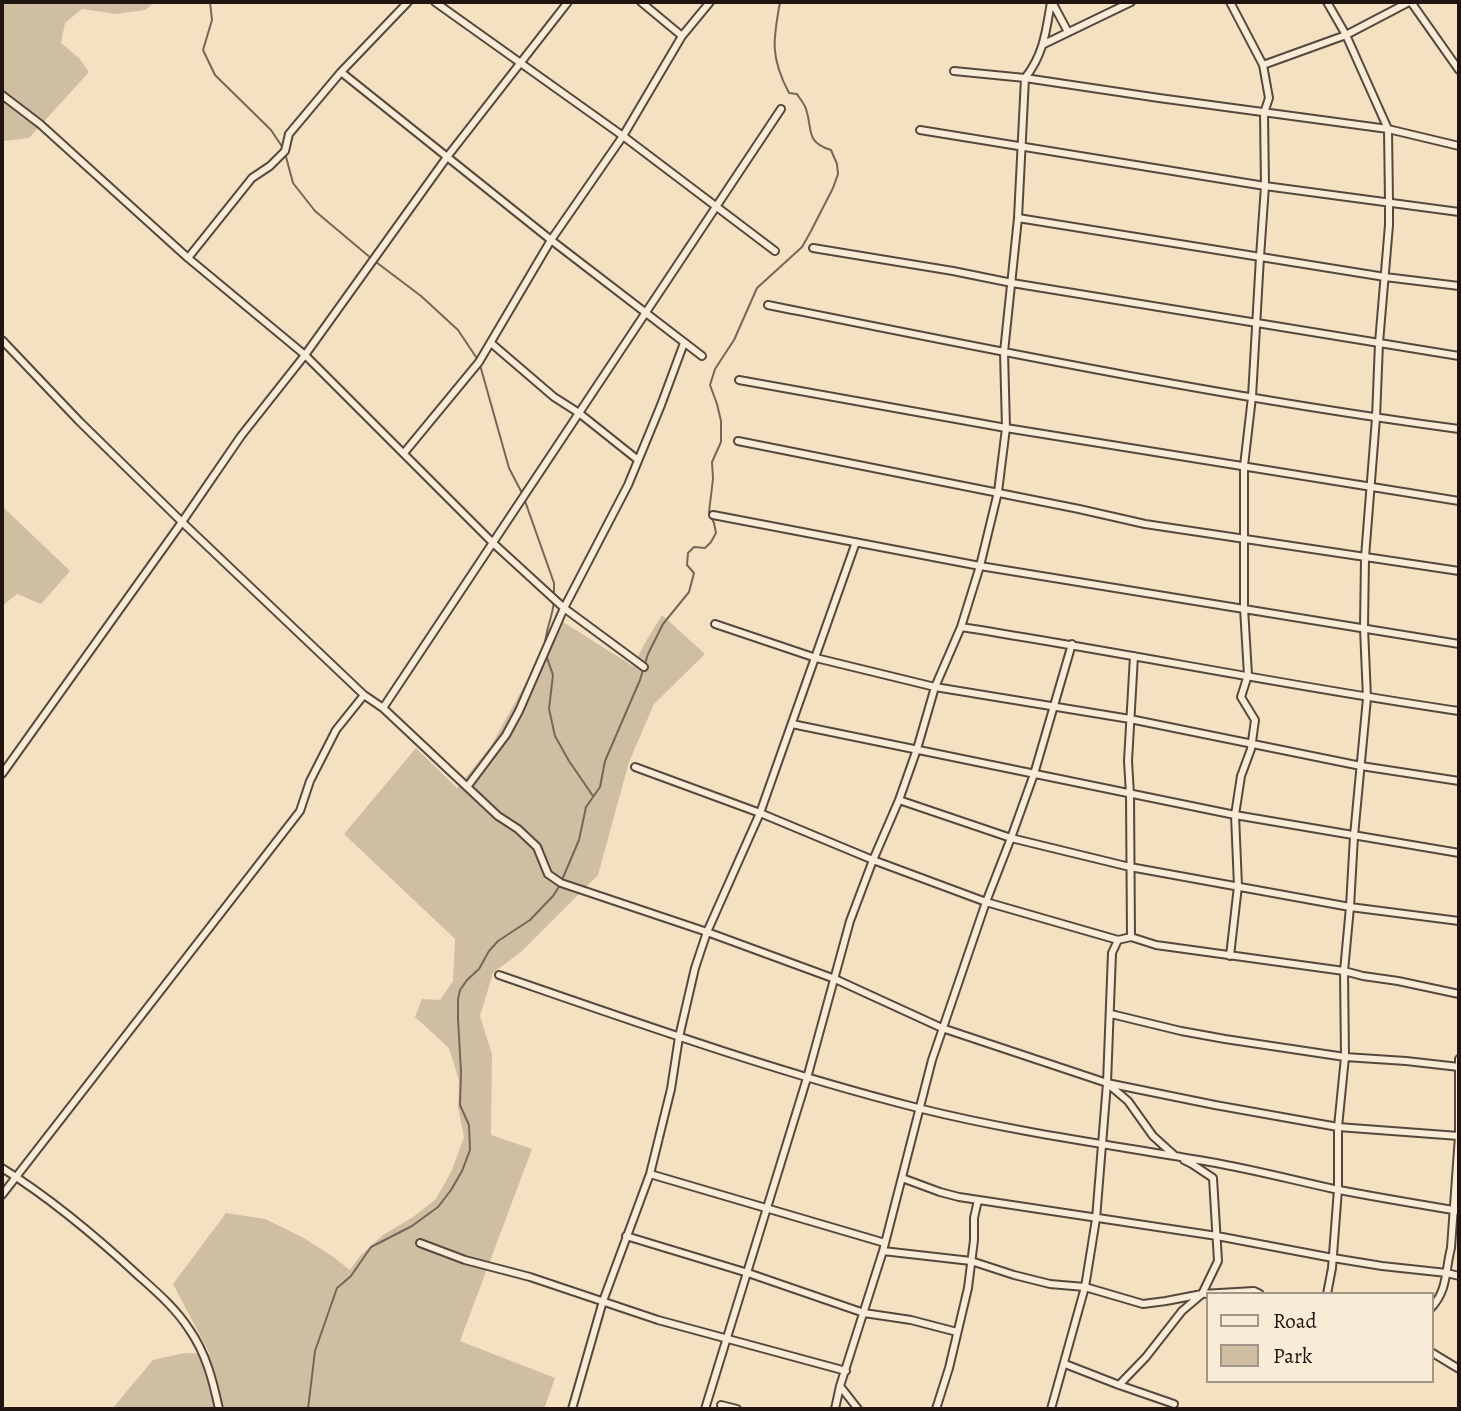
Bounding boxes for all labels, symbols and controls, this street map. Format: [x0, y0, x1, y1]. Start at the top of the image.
legend [1206, 1292, 1433, 1383]
text: Road [1273, 1307, 1317, 1335]
text: Park [1273, 1342, 1312, 1370]

